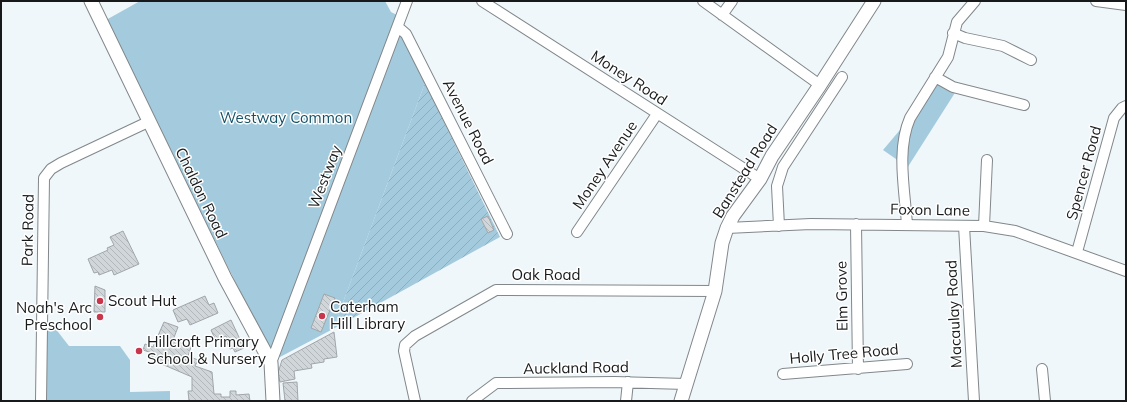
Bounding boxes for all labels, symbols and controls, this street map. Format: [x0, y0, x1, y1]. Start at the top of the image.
street label: Money Road [588, 46, 671, 109]
street label: Avenue Road [439, 76, 498, 167]
park label: Westway Common [220, 108, 352, 127]
street label: Money Avenue [568, 117, 641, 212]
street label: Banstead Road [708, 120, 781, 221]
street label: Spencer Road [1062, 124, 1105, 222]
street label: Westway [304, 142, 345, 211]
street label: Chaldon Road [171, 144, 232, 241]
street label: Park Road [17, 194, 38, 266]
street label: Foxon Lane [890, 199, 970, 220]
street label: Macaulay Road [941, 260, 966, 368]
street label: Elm Grove [831, 261, 852, 331]
street label: Oak Road [512, 265, 581, 284]
place label: Scout Hut [108, 291, 176, 310]
marker: Scout Hut [95, 296, 105, 306]
place label: Caterham Hill Library [330, 297, 405, 333]
place label: Noah's Arc Preschool [16, 298, 92, 334]
marker: Caterham Hill Library [317, 311, 327, 321]
marker: Noah's Arc Preschool [95, 312, 105, 322]
place label: Hillcroft Primary School & Nursery [147, 332, 266, 368]
street label: Holly Tree Road [789, 339, 899, 368]
marker: Hillcroft Primary School & Nursery [134, 346, 144, 356]
street label: Auckland Road [523, 357, 629, 378]

